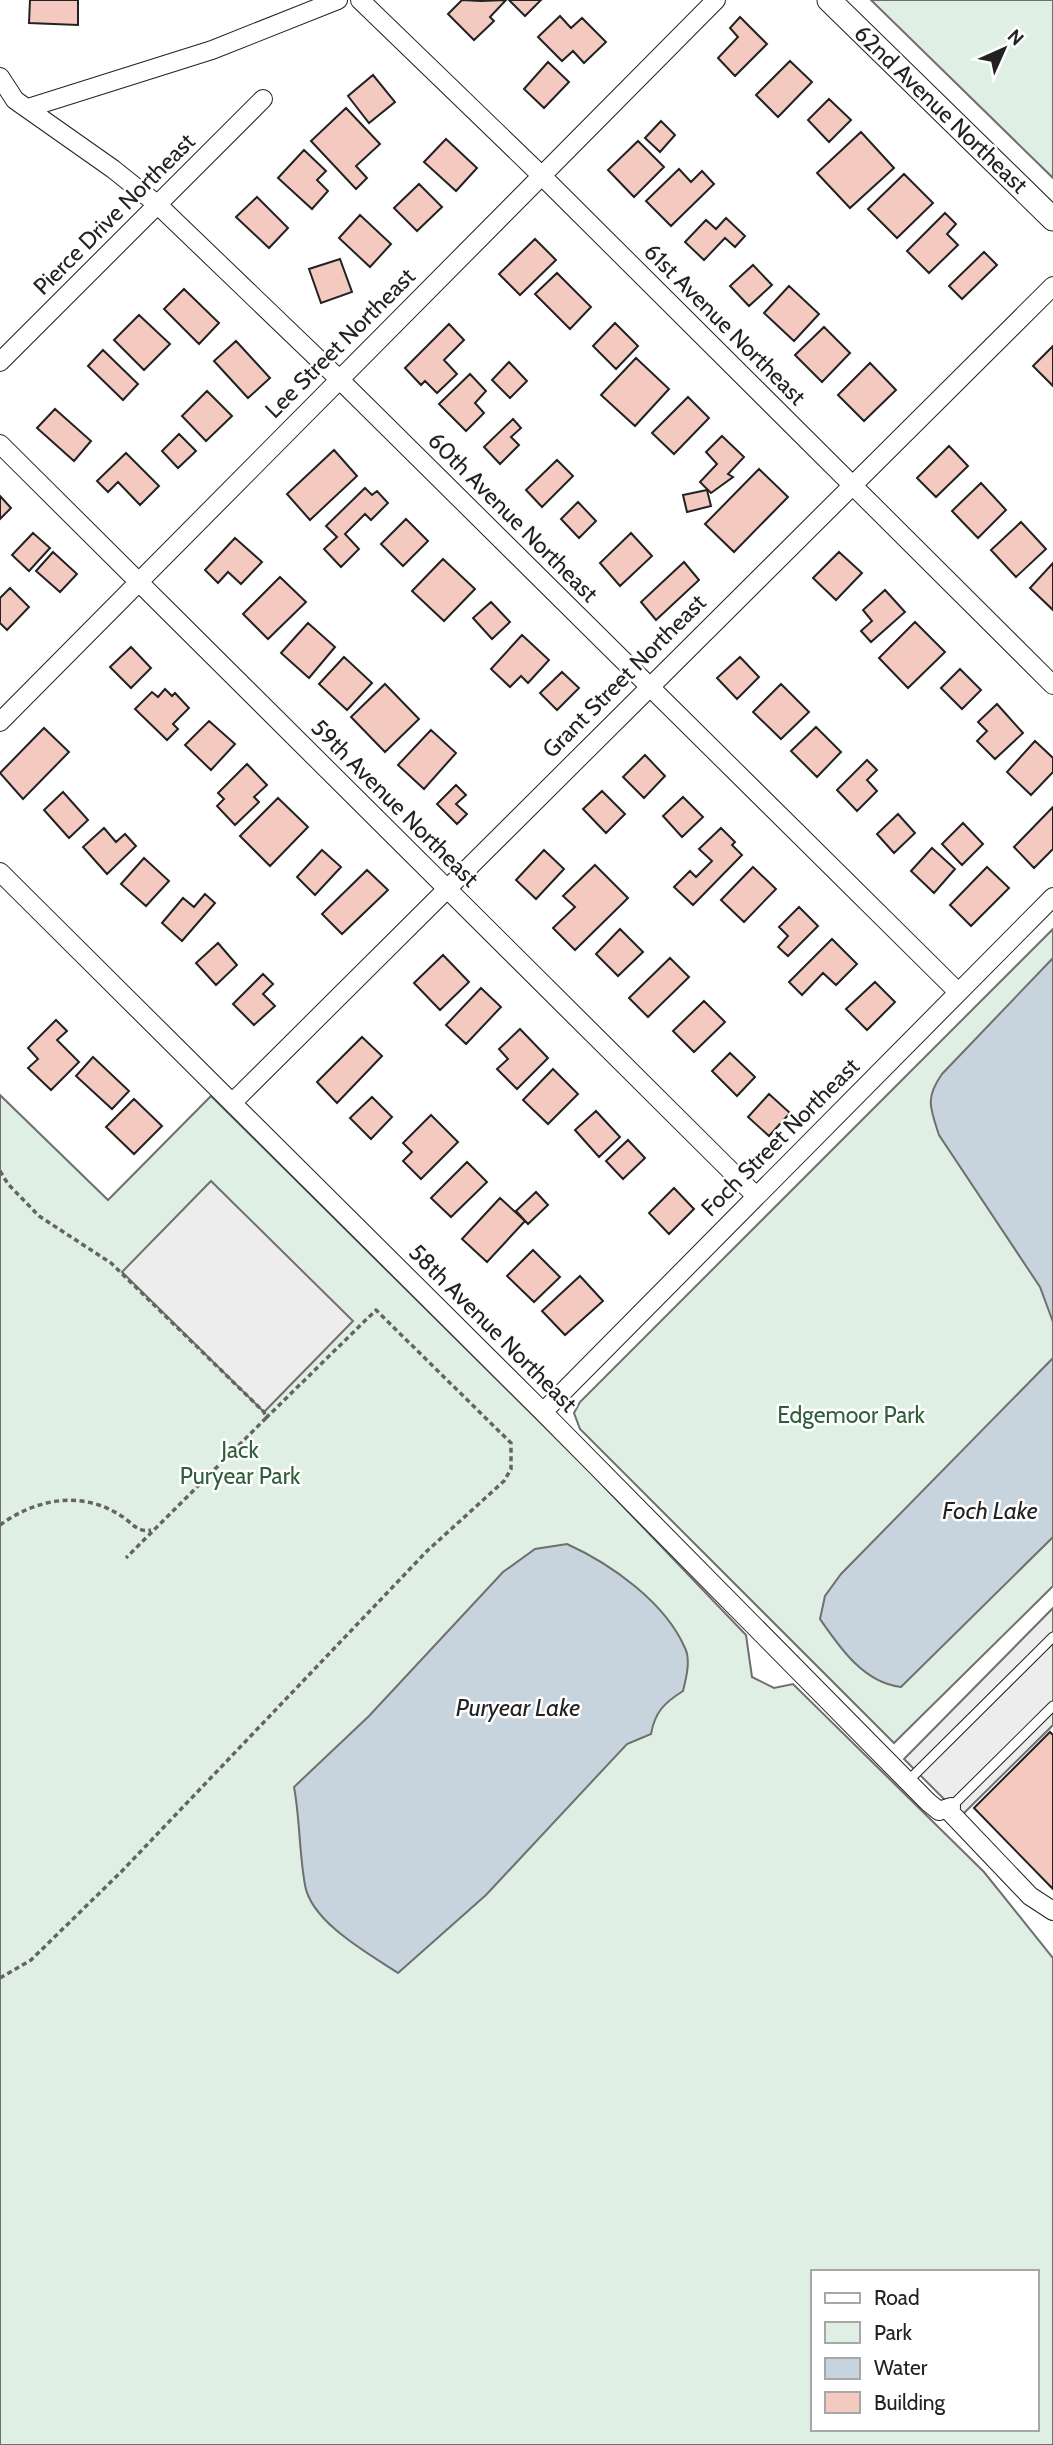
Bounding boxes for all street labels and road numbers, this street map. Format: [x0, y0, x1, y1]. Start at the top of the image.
street label: 62nd Avenue Northeast [849, 19, 1033, 199]
street label: Pierce Drive Northeast [27, 127, 201, 301]
street label: 61st Avenue Northeast [638, 237, 812, 411]
street label: Lee Street Northeast [259, 262, 421, 424]
street label: 60th Avenue Northeast [422, 426, 604, 608]
street label: Grant Street Northeast [537, 588, 712, 763]
street label: 59th Avenue Northeast [306, 714, 485, 893]
street label: Foch Street Northeast [695, 1052, 865, 1222]
street label: 58th Avenue Northeast [403, 1238, 583, 1418]

